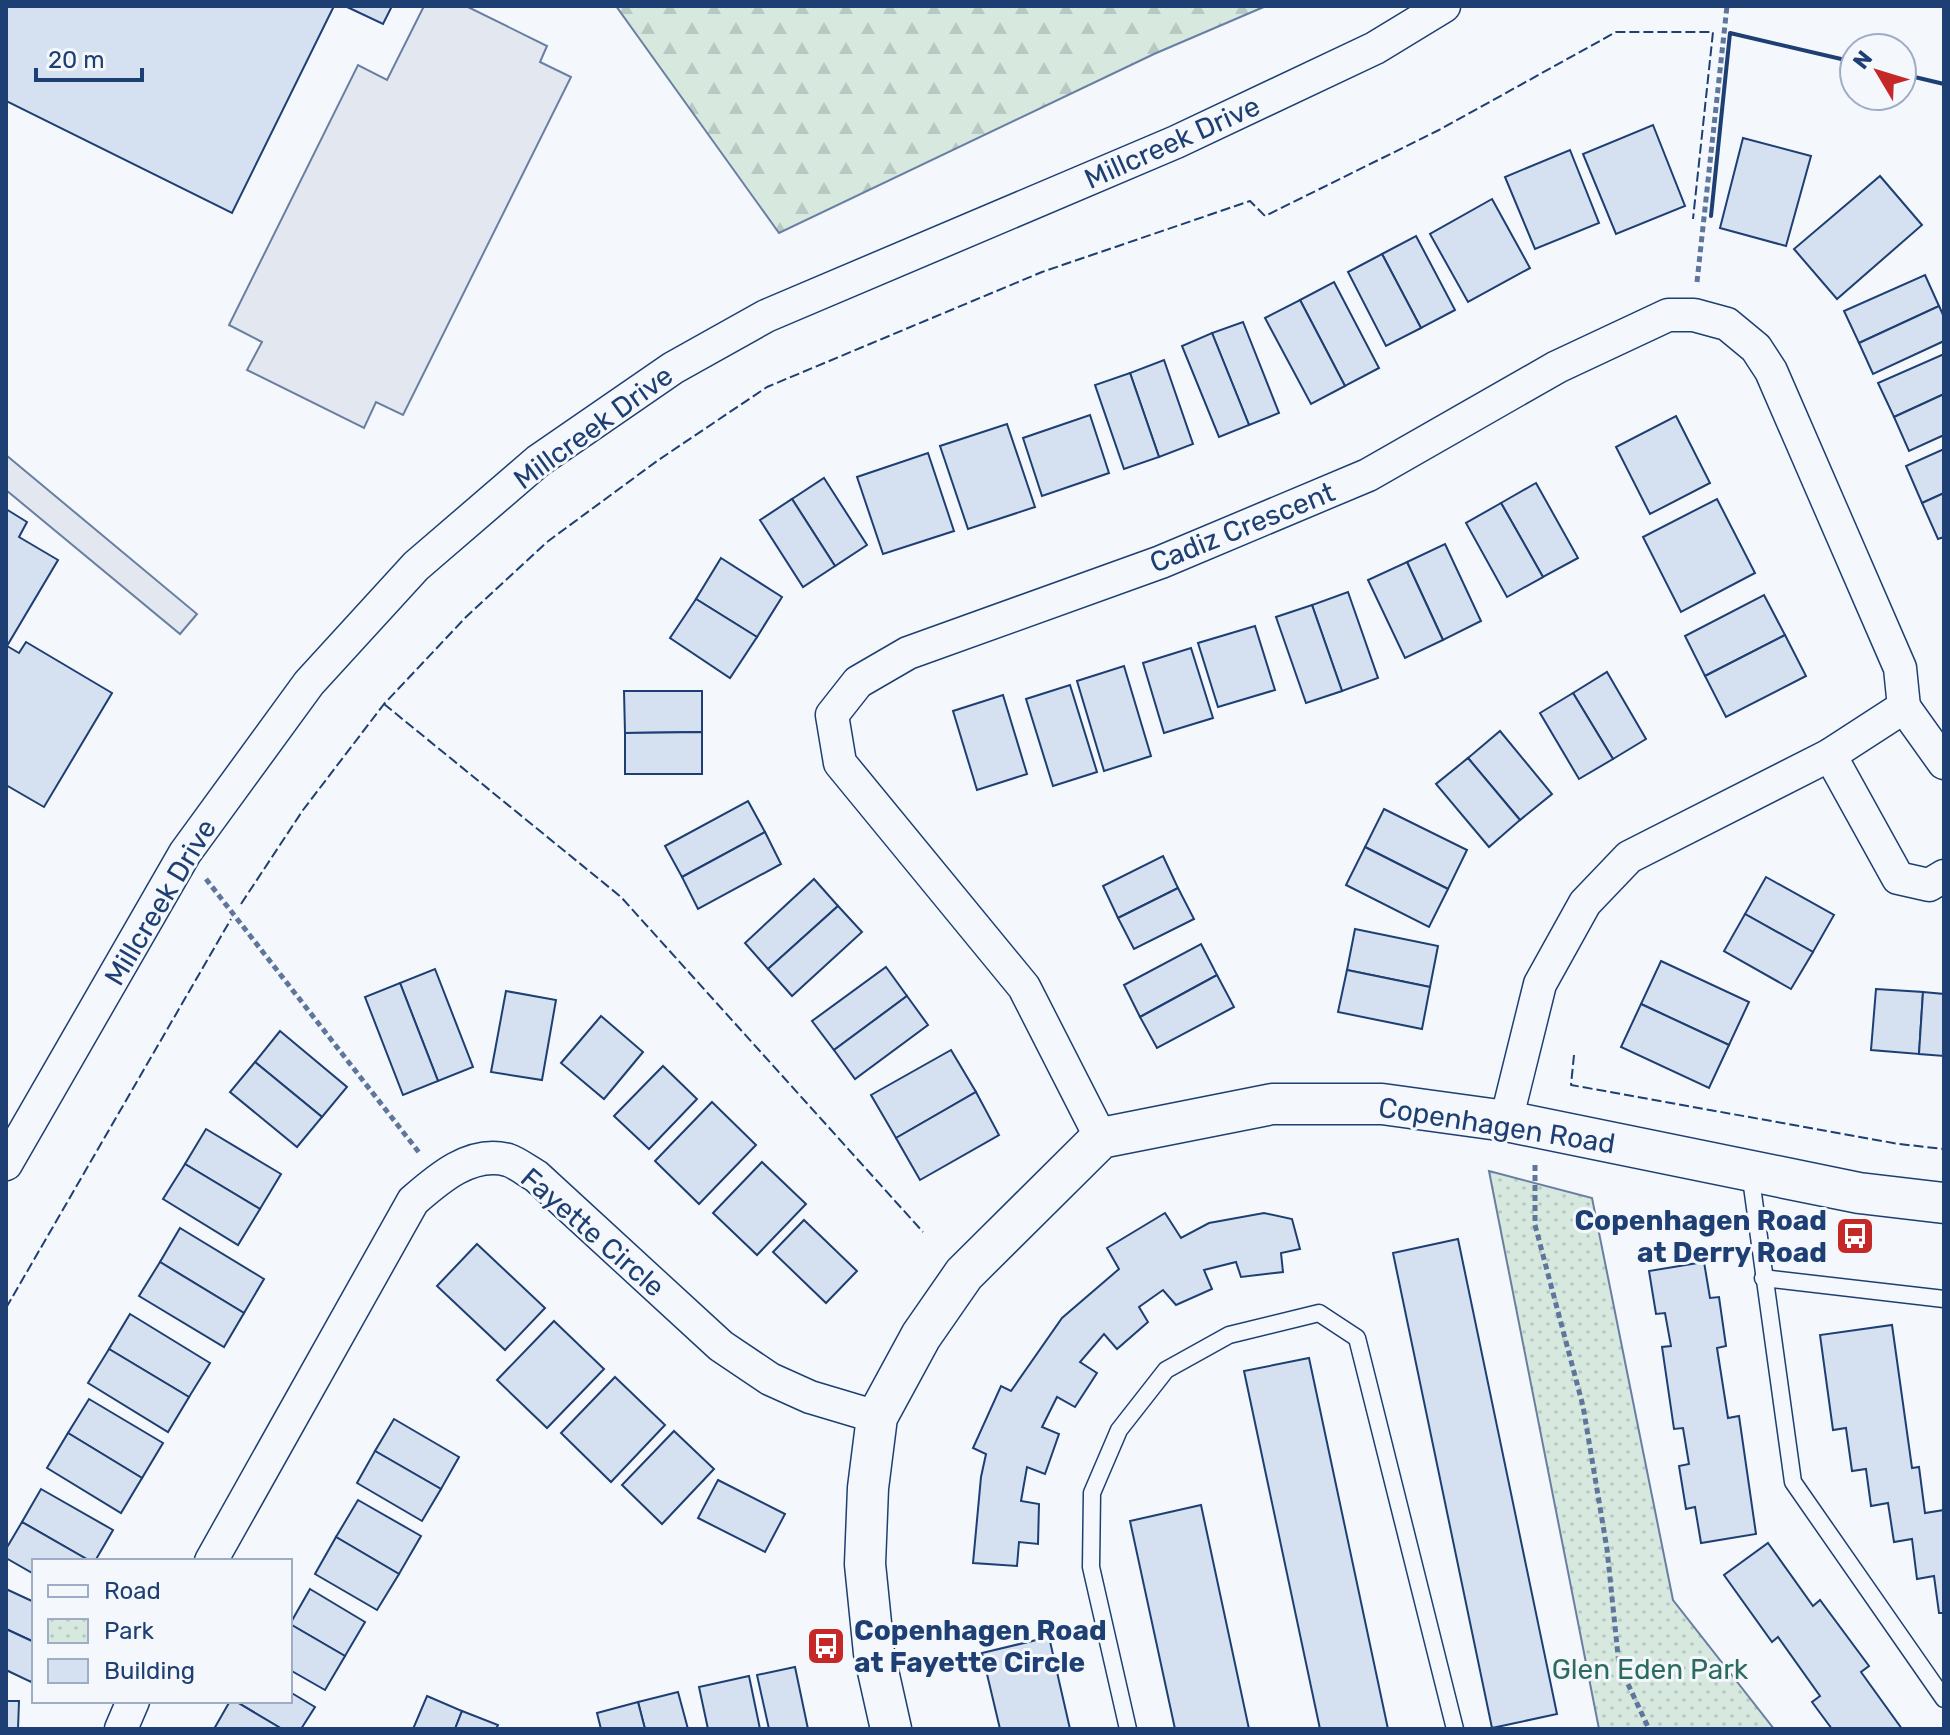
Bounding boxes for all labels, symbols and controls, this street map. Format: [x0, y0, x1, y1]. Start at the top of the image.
scale bar [36, 32, 142, 82]
north arrow [1838, 32, 1918, 112]
text: N [1847, 45, 1878, 75]
text: 20 m [48, 46, 105, 74]
street label: Millcreek Drive [1080, 89, 1265, 196]
street label: Millcreek Drive [507, 359, 679, 496]
street label: Cadiz Crescent [1145, 475, 1339, 580]
street label: Millcreek Drive [98, 813, 223, 991]
street label: Copenhagen Road [1376, 1090, 1618, 1160]
street label: Fayette Circle [514, 1161, 671, 1304]
place label: Copenhagen Road at Derry Road [1574, 1204, 1827, 1269]
bus stop icon: Copenhagen Road at Derry Road [1834, 1215, 1876, 1257]
legend [32, 1559, 292, 1703]
text: Road [104, 1577, 161, 1605]
place label: Copenhagen Road at Fayette Circle [854, 1614, 1107, 1679]
text: Park [104, 1617, 155, 1645]
bus stop icon: Copenhagen Road at Fayette Circle [805, 1625, 847, 1667]
park label: Glen Eden Park [1552, 1653, 1749, 1686]
text: Building [104, 1657, 195, 1685]

